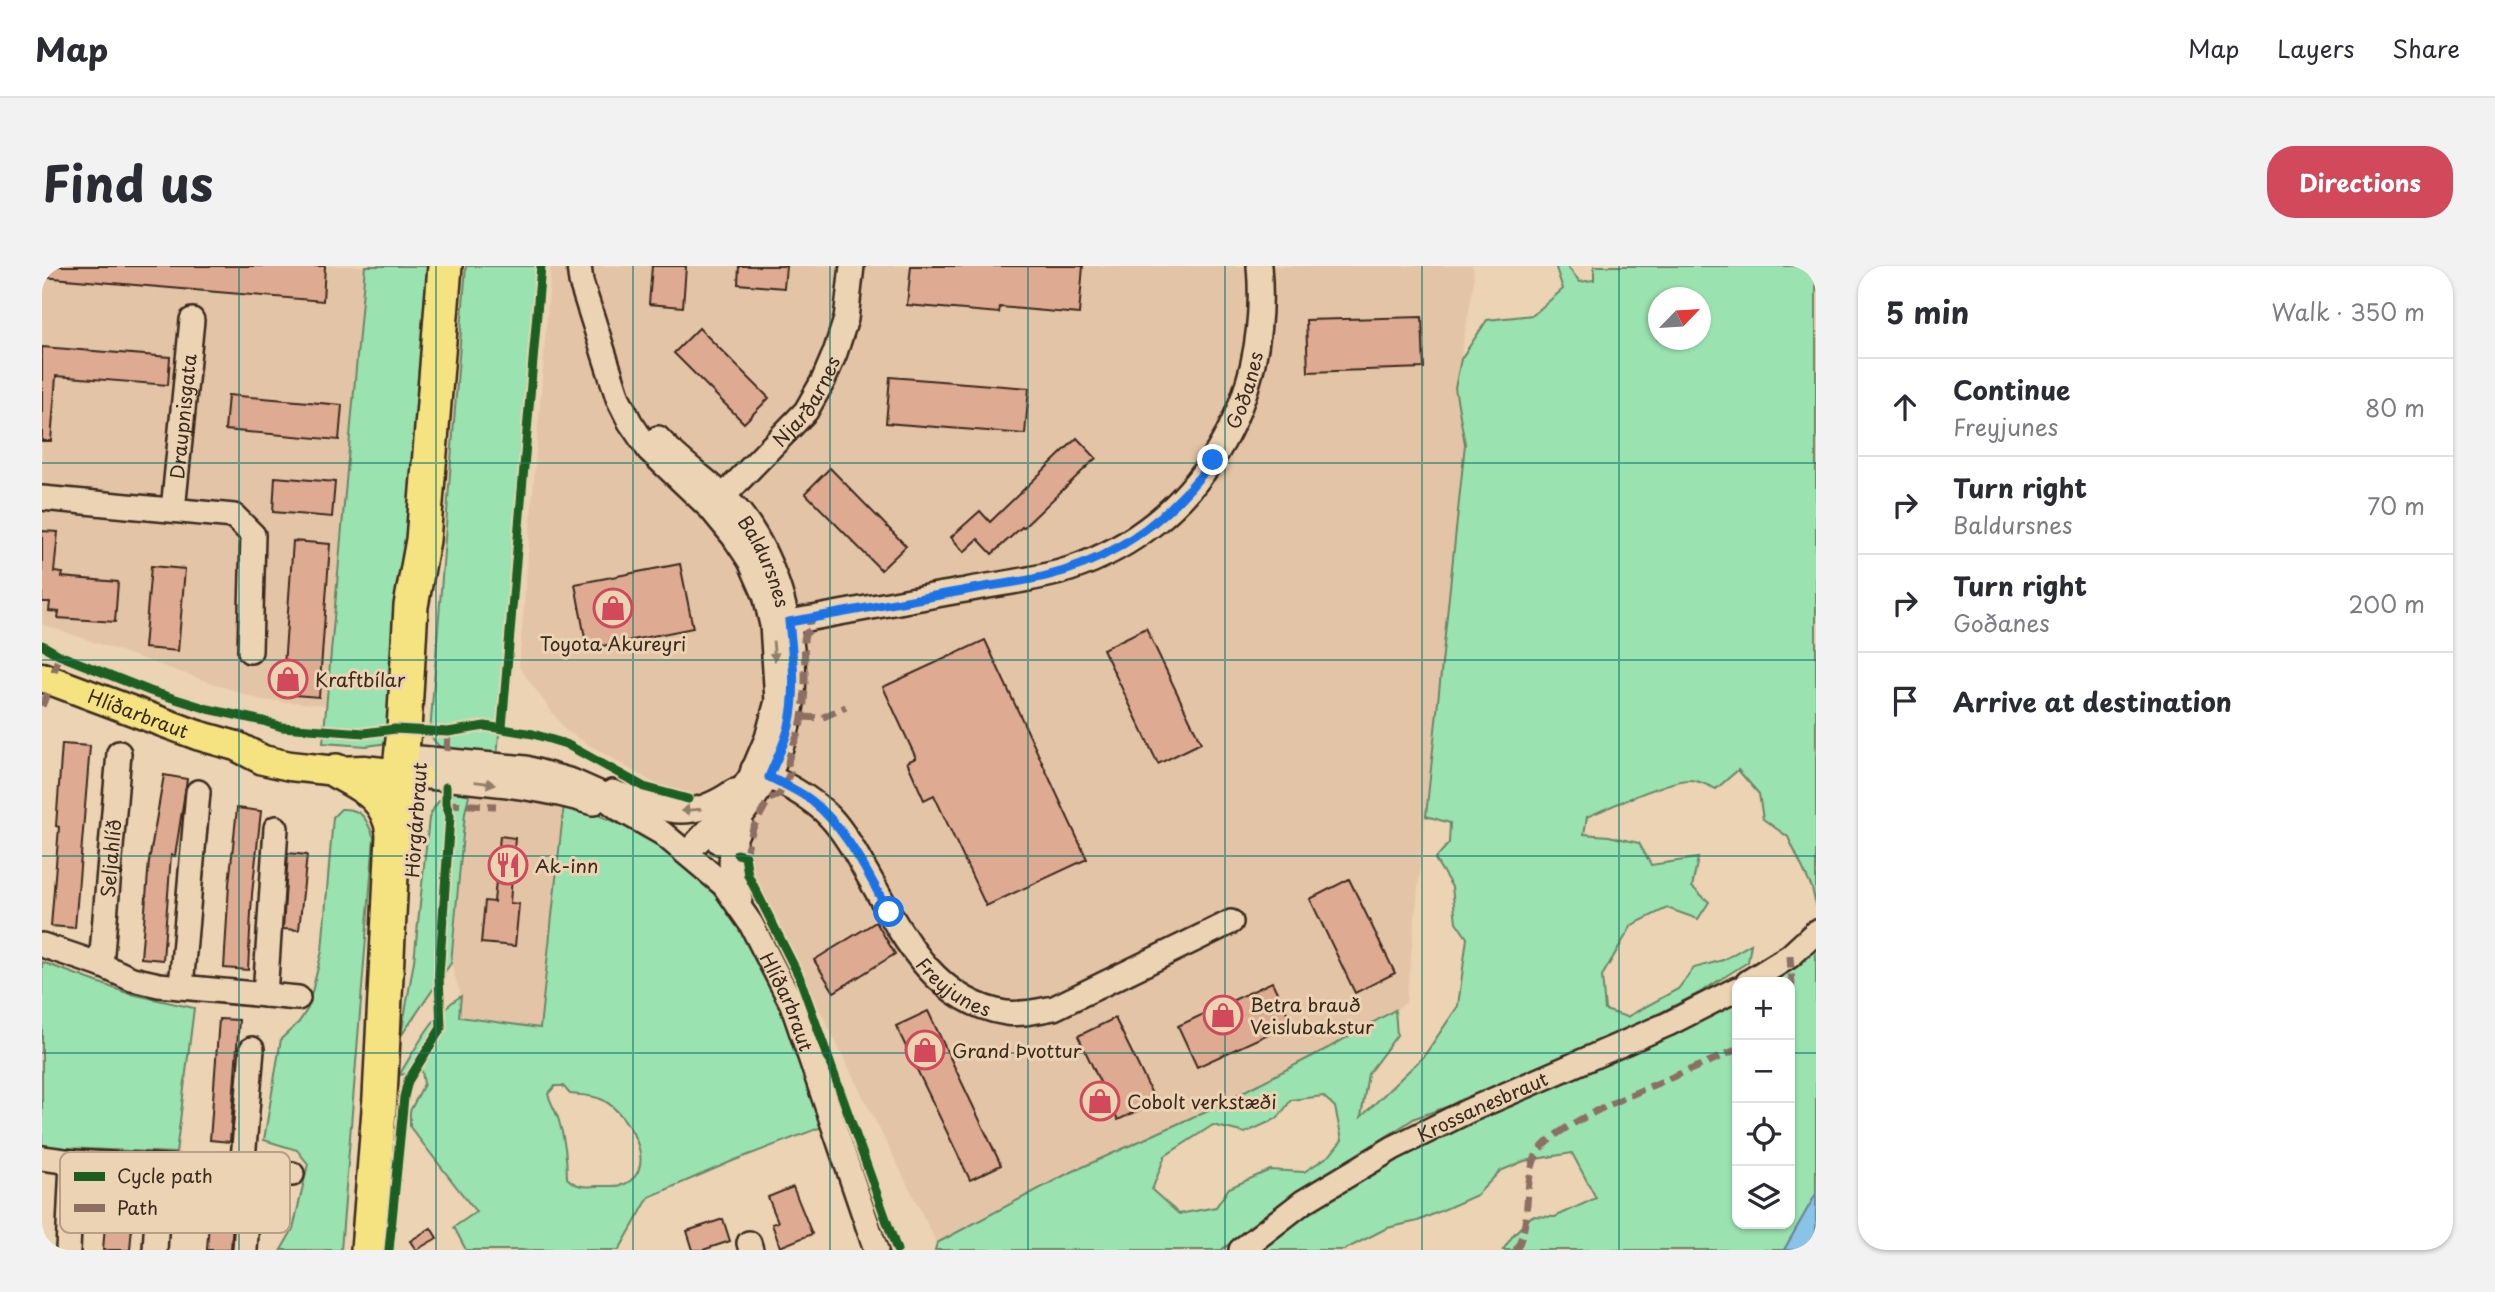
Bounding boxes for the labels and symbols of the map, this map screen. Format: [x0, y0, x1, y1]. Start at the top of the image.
north arrow [1648, 287, 1711, 350]
street label: Goðanes [1218, 349, 1269, 433]
street label: Njarðarnes [765, 351, 846, 452]
street label: Draupnisgata [162, 352, 203, 480]
route end [1197, 444, 1228, 475]
street label: Baldursnes [732, 509, 798, 610]
shop icon: Toyota Akureyri [592, 587, 634, 629]
place label: Toyota Akureyri [540, 629, 686, 657]
one-way arrow [769, 640, 780, 662]
shop icon: Kraftbílar [267, 658, 309, 700]
place label: Kraftbílar [315, 665, 406, 693]
street label: Hlíðarbraut [84, 682, 193, 745]
street label: Hörgárbraut [397, 761, 433, 879]
one-way arrow [474, 778, 496, 789]
one-way arrow [680, 805, 702, 816]
street label: Seljahlíð [93, 818, 127, 899]
restaurant icon: Ak-inn [487, 844, 529, 886]
place label: Ak-inn [535, 851, 598, 879]
route start [873, 896, 904, 927]
street label: Hlíðarbraut [754, 947, 821, 1055]
street label: Freyjunes [910, 951, 995, 1023]
place label: Betra brauð Veislubakstur [1250, 990, 1374, 1040]
shop icon: Betra brauð Veislubakstur [1202, 994, 1244, 1036]
shop icon: Grand Þvottur [904, 1029, 946, 1071]
place label: Grand Þvottur [952, 1036, 1082, 1064]
street label: Krossanesbraut [1412, 1064, 1552, 1148]
shop icon: Cobolt verkstæði [1079, 1080, 1121, 1122]
place label: Cobolt verkstæði [1127, 1087, 1277, 1115]
legend [60, 1152, 290, 1233]
text: Cycle path [117, 1161, 213, 1189]
text: Path [117, 1193, 158, 1221]

